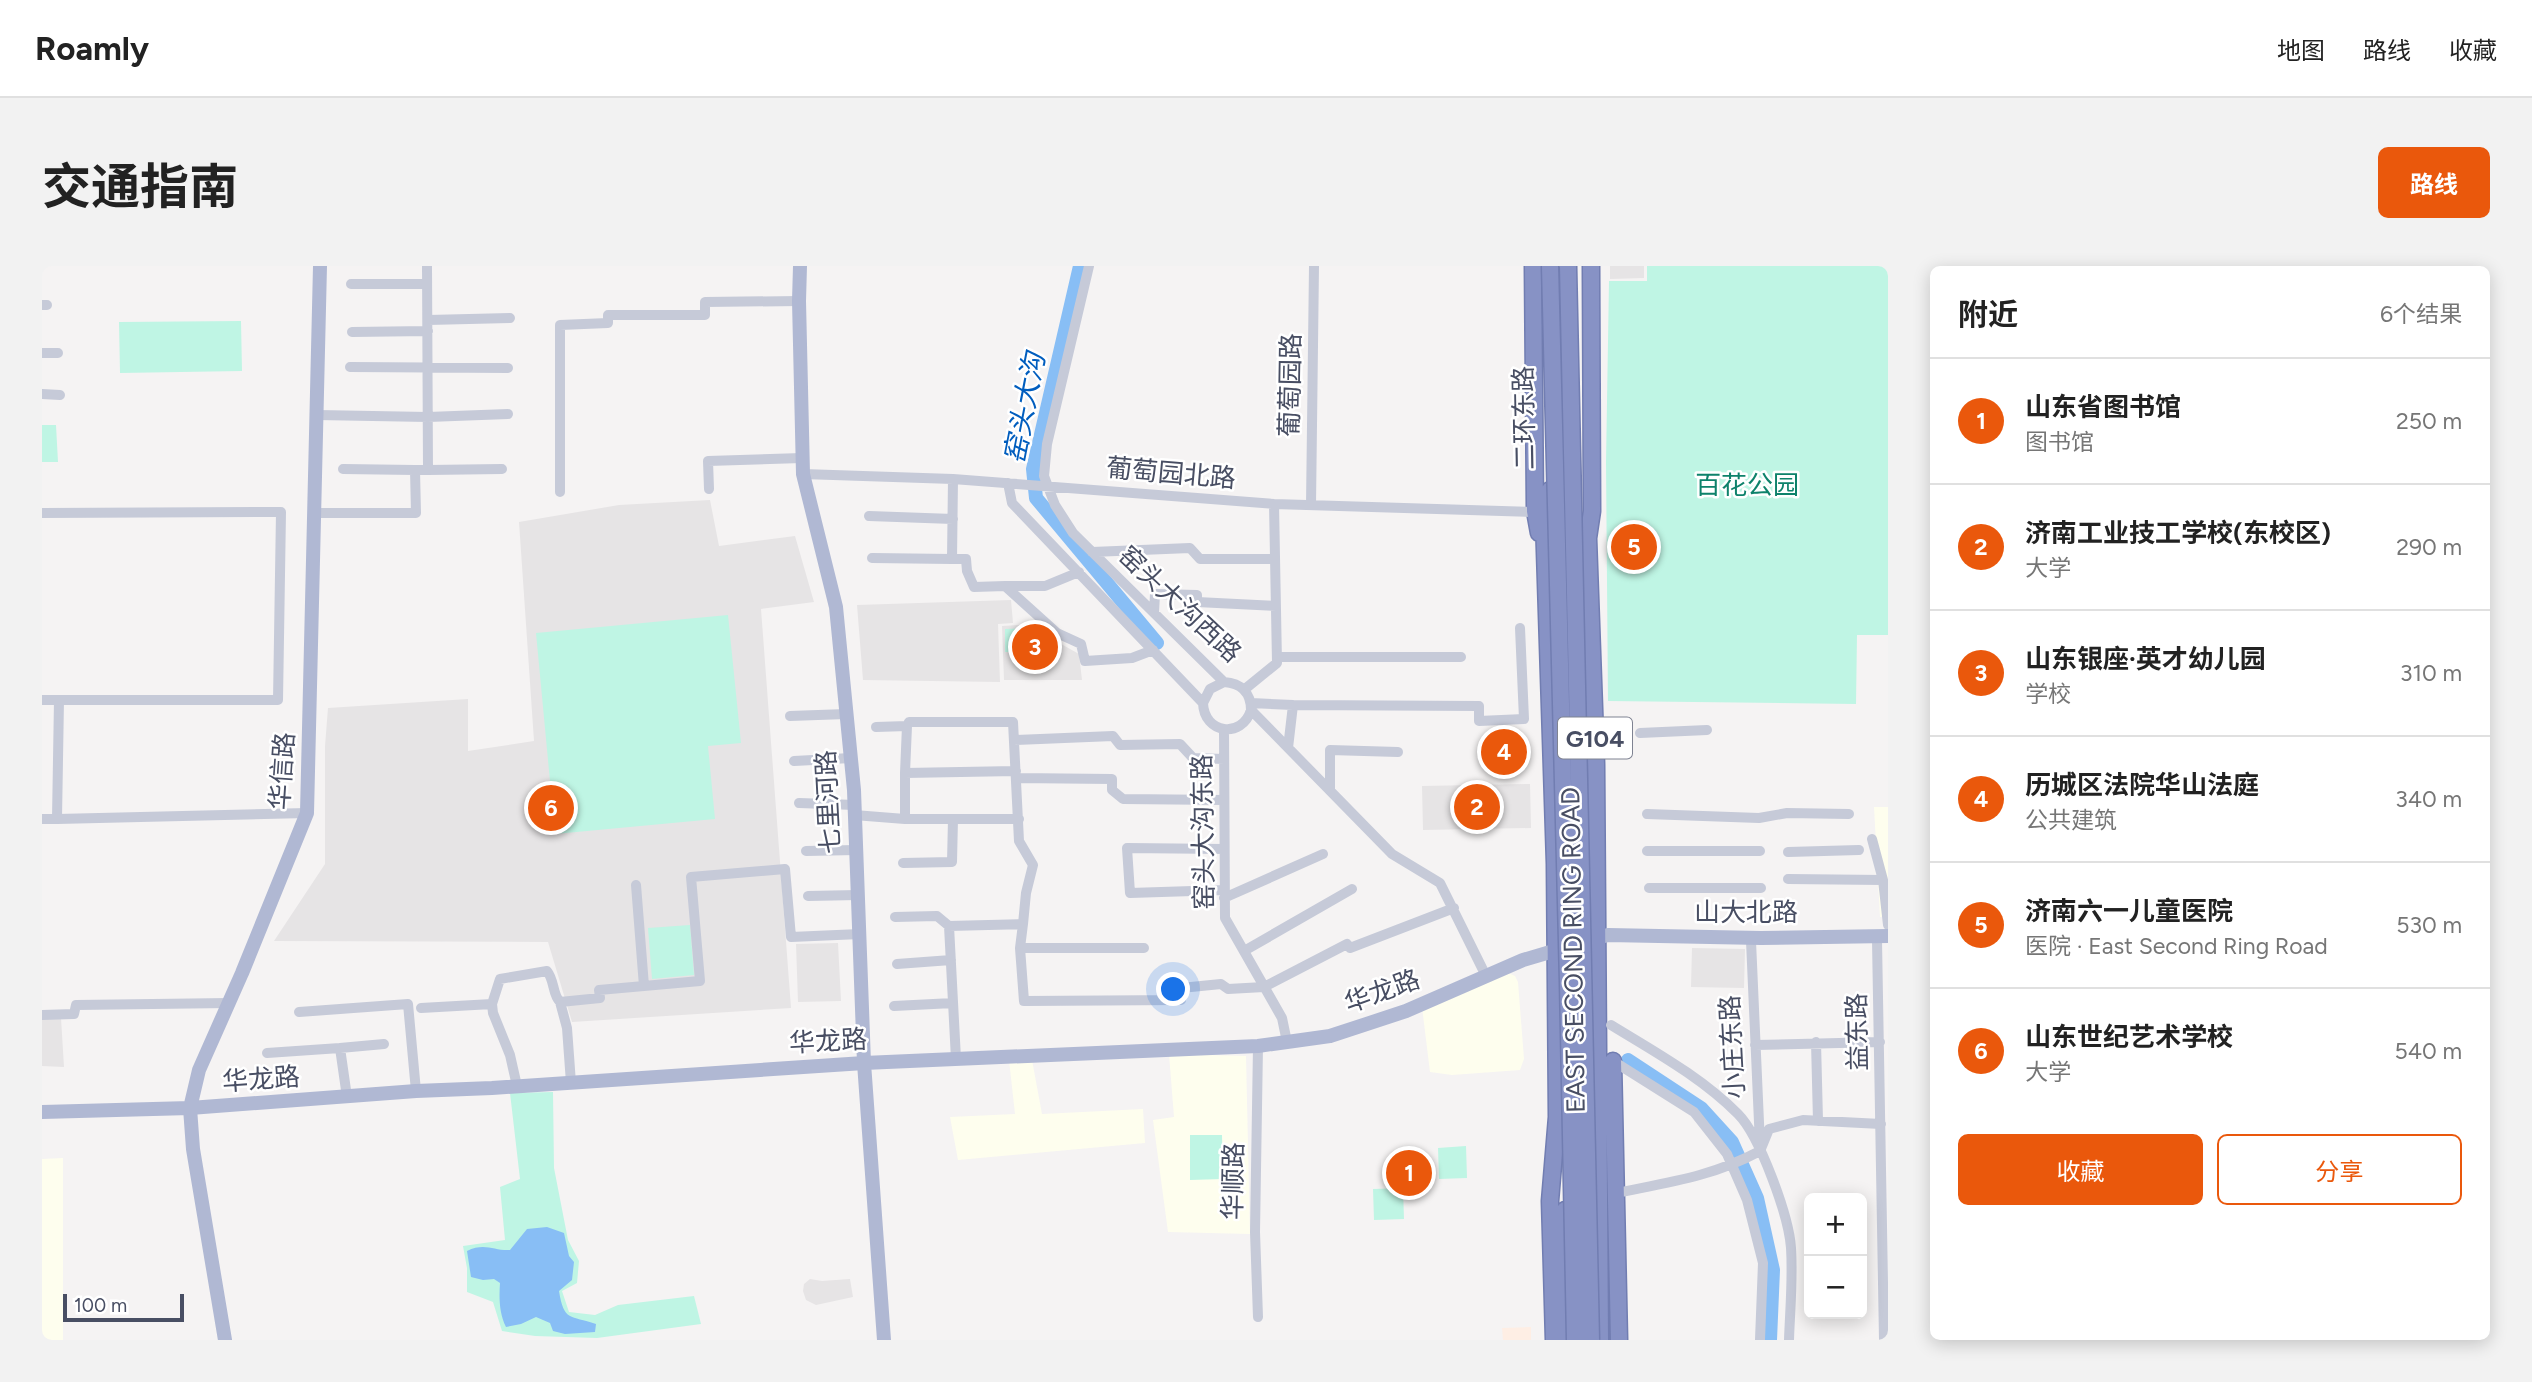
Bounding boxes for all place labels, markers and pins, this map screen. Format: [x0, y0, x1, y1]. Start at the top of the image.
pin: 5 [1611, 521, 1657, 573]
pin: 3 [1012, 621, 1058, 673]
pin: 4 [1481, 726, 1527, 778]
pin: 2 [1454, 781, 1500, 833]
pin: 6 [528, 782, 574, 834]
pin: 1 [1386, 1147, 1432, 1199]

